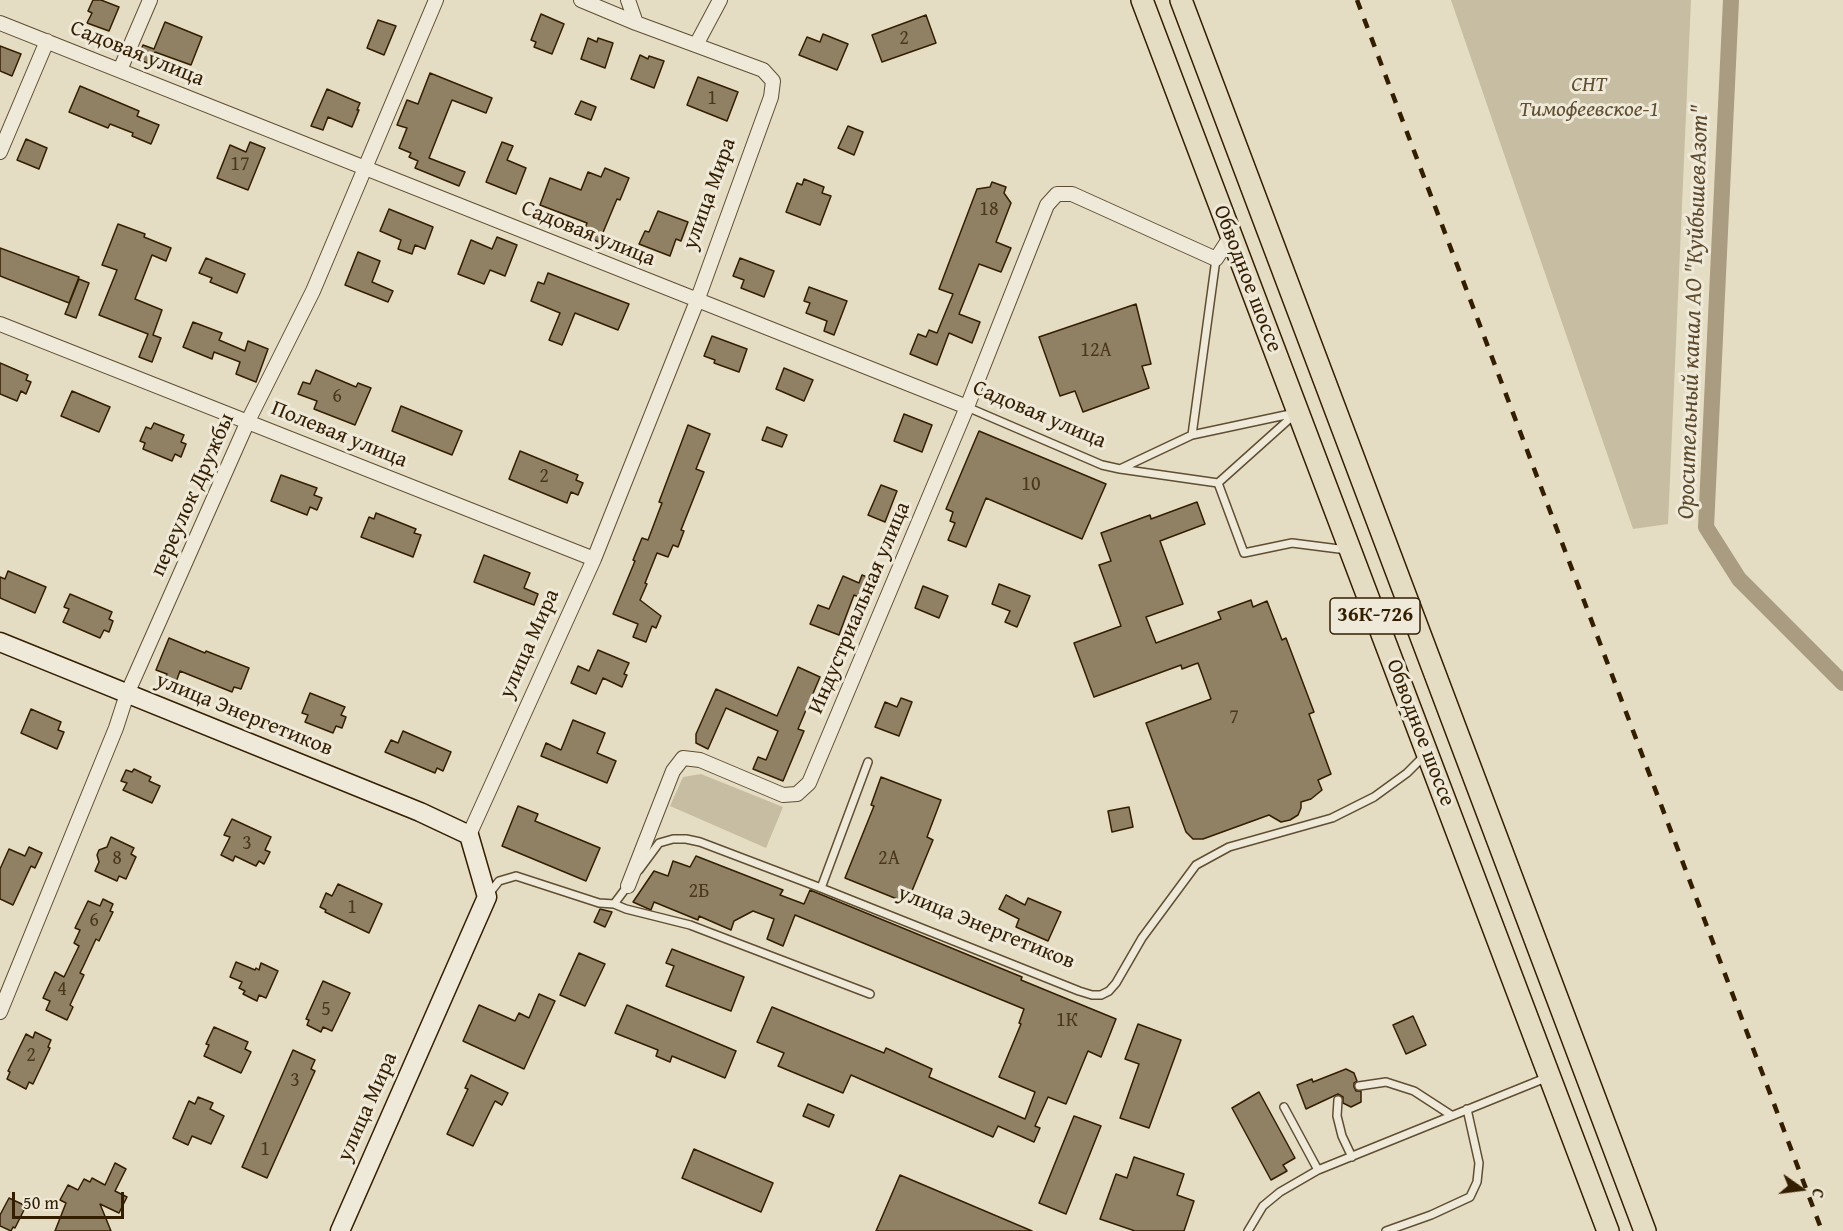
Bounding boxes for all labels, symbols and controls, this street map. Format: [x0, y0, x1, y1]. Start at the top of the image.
street label: Садовая улица [66, 15, 208, 93]
house number: 2 [899, 27, 909, 51]
park label: СНТ Тимофеевское-1 [1519, 72, 1659, 124]
house number: 1 [707, 87, 717, 111]
water label: Оросительный канал АО "КуйбышевАзот" [1672, 104, 1716, 520]
street label: улица Мира [678, 135, 742, 253]
house number: 17 [230, 153, 250, 177]
street label: Садовая улица [517, 195, 659, 273]
house number: 18 [979, 198, 999, 222]
street label: Обводное шоссе [1207, 202, 1287, 356]
house number: 12А [1080, 339, 1112, 363]
street label: Садовая улица [968, 375, 1110, 455]
house number: 6 [332, 385, 342, 409]
street label: Полевая улица [267, 396, 411, 474]
street label: переулок Дружбы [145, 409, 241, 581]
house number: 2 [539, 465, 549, 489]
house number: 10 [1021, 473, 1041, 497]
street label: Индустриальная улица [803, 498, 917, 718]
street label: улица Мира [494, 585, 566, 703]
road number: 36К-726 [1330, 598, 1420, 634]
street label: Обводное шоссе [1380, 656, 1460, 810]
street label: улица Энергетиков [152, 667, 336, 763]
house number: 7 [1229, 706, 1239, 730]
house number: 3 [242, 832, 252, 856]
house number: 8 [112, 847, 122, 871]
house number: 2А [878, 847, 900, 871]
house number: 2Б [689, 880, 709, 904]
street label: улица Энергетиков [894, 880, 1078, 976]
house number: 1 [347, 896, 357, 920]
house number: 6 [89, 909, 99, 933]
house number: 4 [57, 978, 67, 1002]
house number: 5 [321, 998, 331, 1022]
house number: 1К [1056, 1009, 1078, 1033]
house number: 2 [26, 1044, 36, 1068]
street label: улица Мира [332, 1048, 404, 1166]
house number: 3 [290, 1069, 300, 1093]
house number: 1 [260, 1138, 270, 1162]
north arrow [1771, 1159, 1831, 1219]
scale bar [15, 1180, 128, 1218]
text: С [1806, 1186, 1831, 1201]
text: 50 m [23, 1189, 59, 1216]

